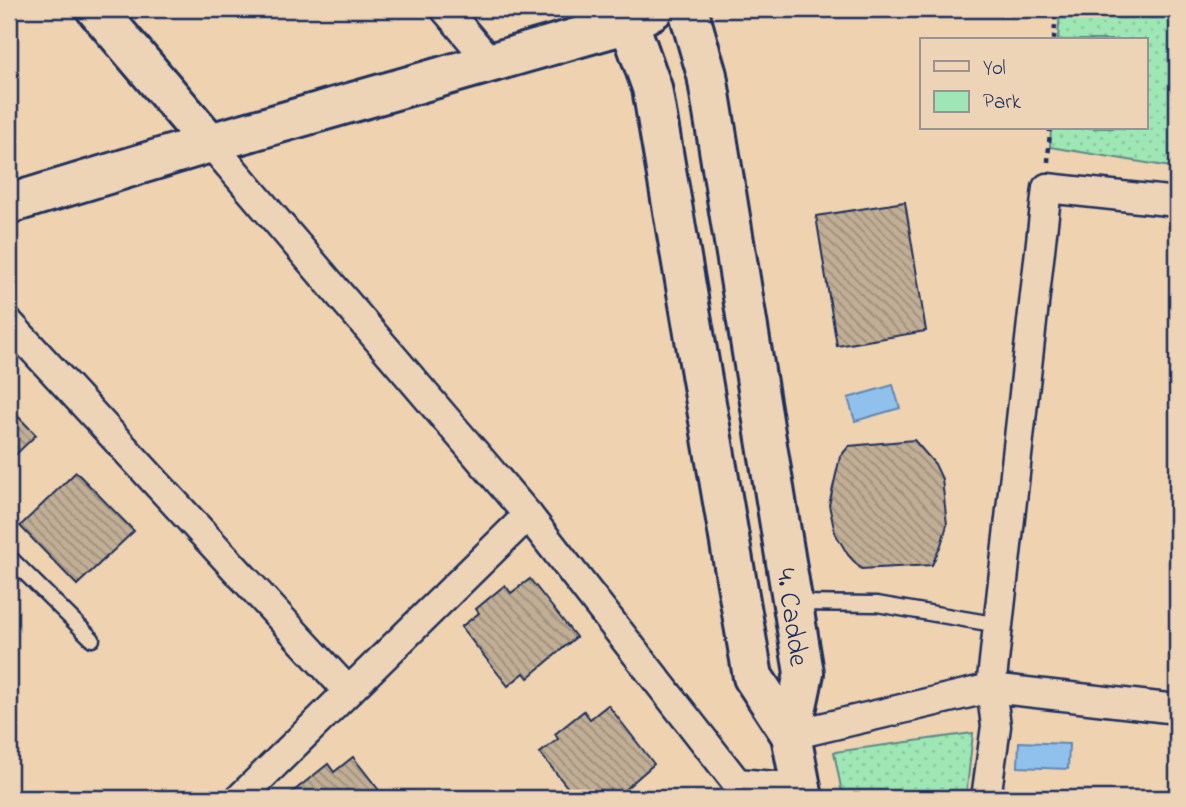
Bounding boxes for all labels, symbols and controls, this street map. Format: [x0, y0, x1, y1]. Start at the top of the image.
legend [920, 38, 1148, 130]
text: Yol [983, 54, 1006, 84]
text: Park [983, 88, 1022, 118]
street label: 4. Cadde [763, 566, 818, 670]

